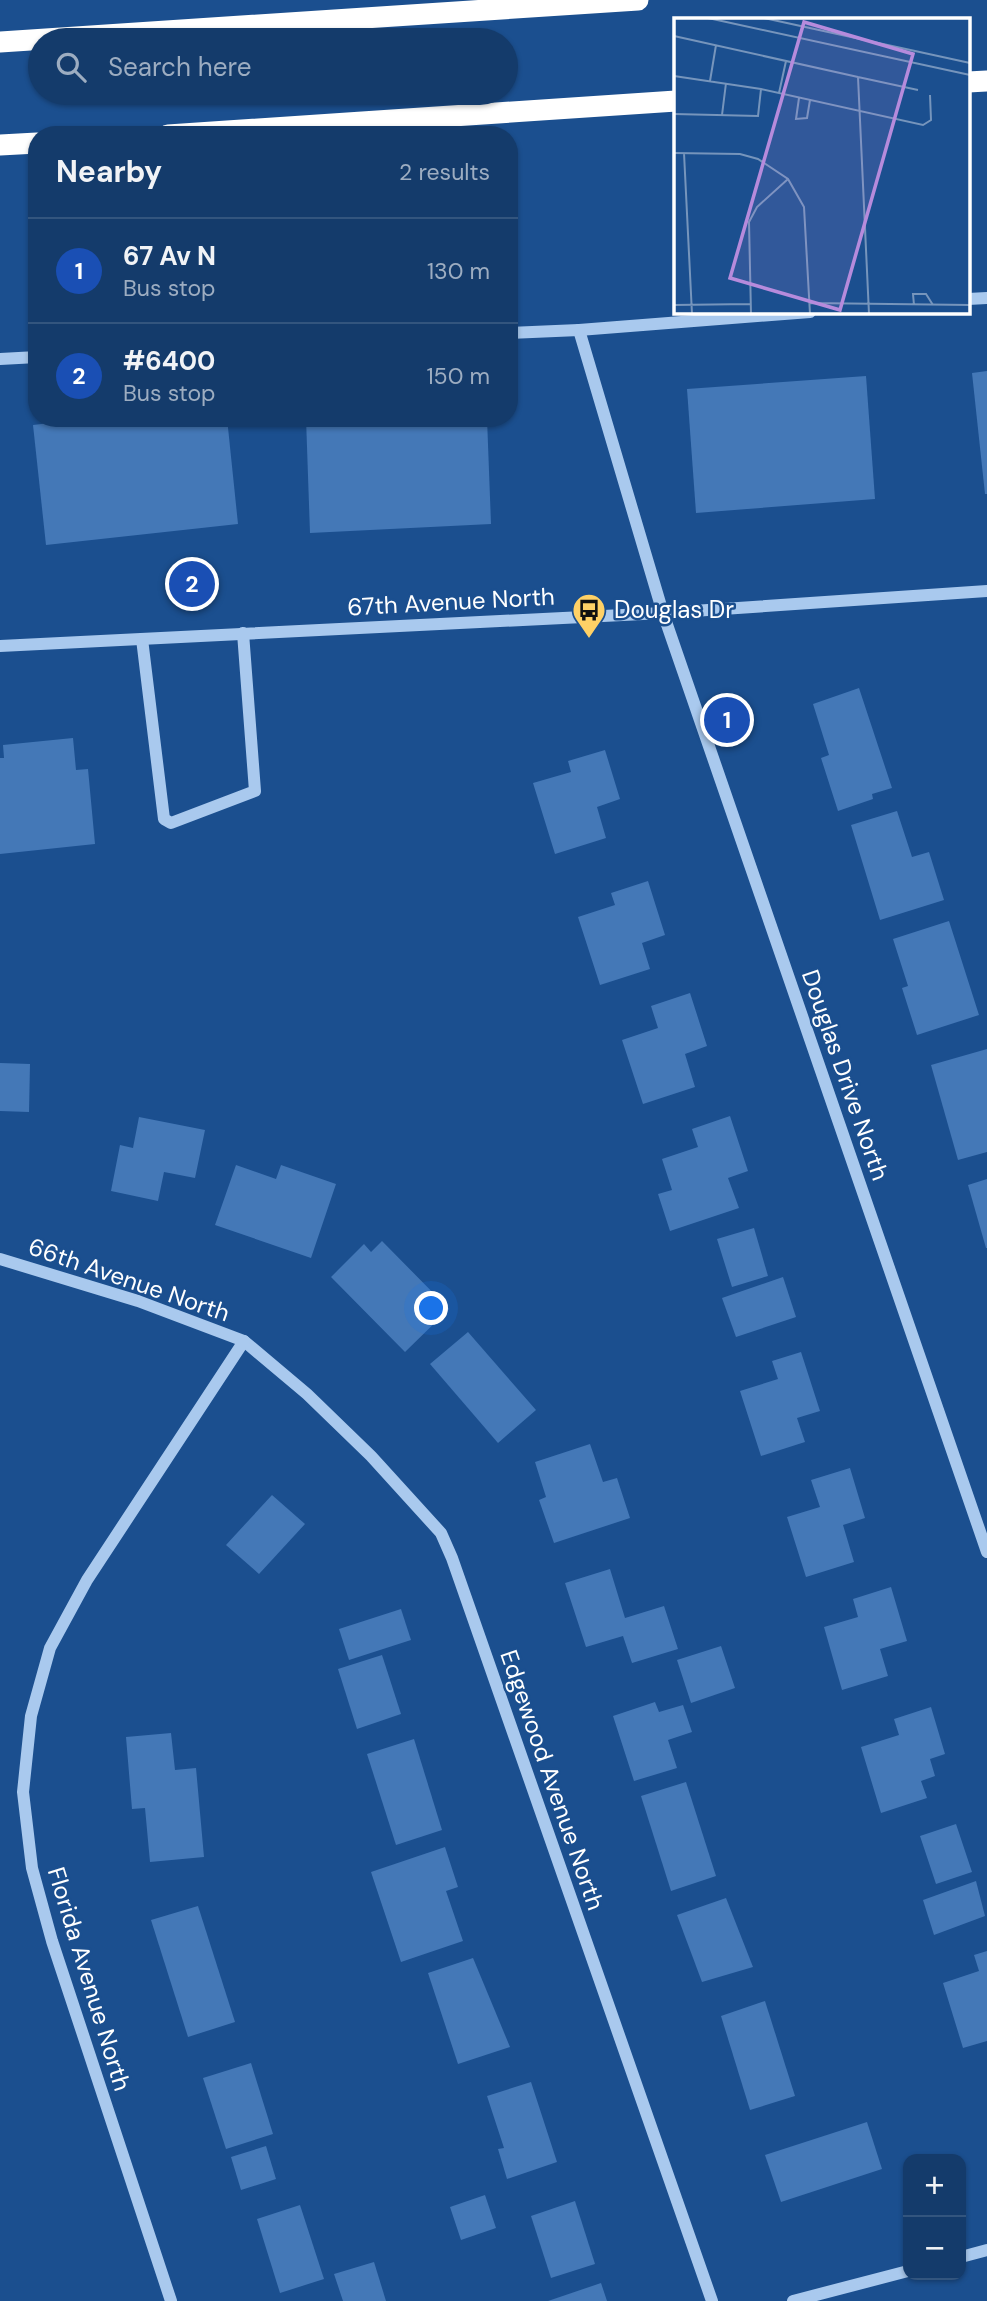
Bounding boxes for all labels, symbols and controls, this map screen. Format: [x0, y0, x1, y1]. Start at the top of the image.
inset map [674, 18, 970, 313]
search box [28, 28, 518, 105]
icon: search [52, 48, 90, 86]
text: Search here [108, 50, 251, 84]
text: Nearby [56, 152, 162, 191]
text: 2 results [399, 157, 490, 187]
text: 67 Av N [123, 239, 216, 273]
text: 1 [75, 256, 83, 286]
text: 130 m [427, 256, 490, 286]
text: Bus stop [123, 273, 215, 303]
text: #6400 [123, 344, 215, 378]
text: 2 [72, 361, 86, 391]
text: 150 m [426, 361, 490, 391]
text: Bus stop [123, 378, 215, 408]
pin: 2 [169, 558, 215, 610]
street label: 67th Avenue North [346, 581, 555, 622]
bus stop icon: Douglas Dr [570, 591, 608, 640]
place label: Douglas Dr [614, 594, 734, 625]
pin: 1 [704, 694, 750, 746]
street label: Douglas Drive North [795, 965, 896, 1184]
street label: 66th Avenue North [25, 1231, 234, 1328]
your location [414, 1291, 448, 1325]
street label: Edgewood Avenue North [493, 1646, 612, 1914]
street label: Florida Avenue North [41, 1863, 138, 2095]
map controls [903, 2154, 966, 2280]
button: + [903, 2154, 966, 2217]
button: − [903, 2217, 966, 2280]

